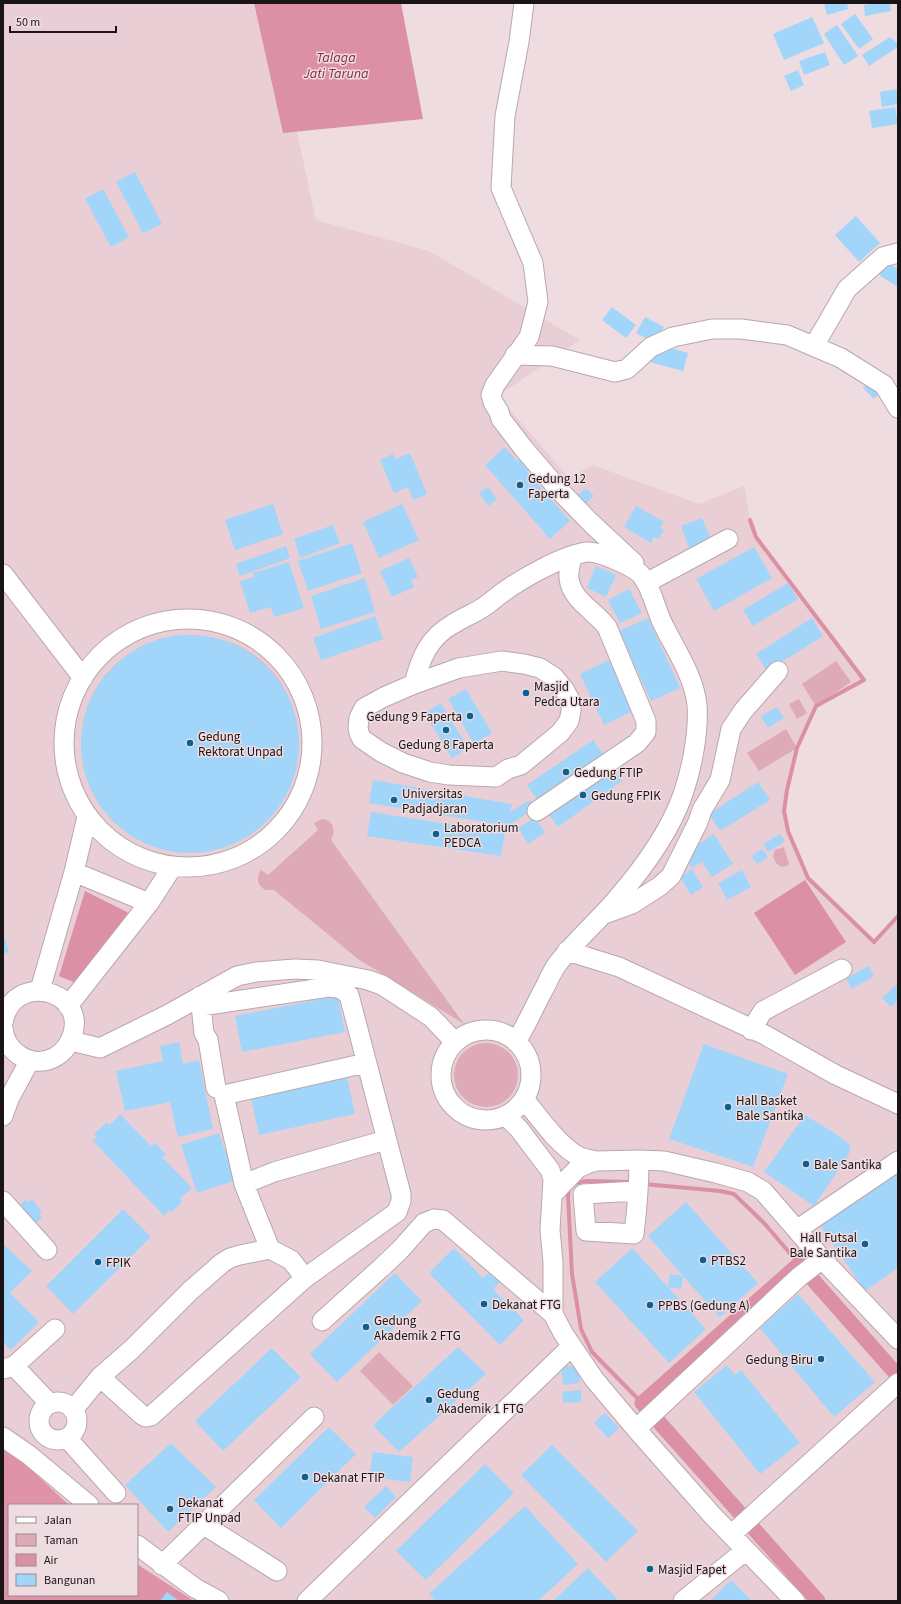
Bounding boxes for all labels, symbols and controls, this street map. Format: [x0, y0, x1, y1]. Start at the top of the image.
scale bar [10, 8, 116, 34]
text: 50 m [16, 14, 40, 31]
water label: Talaga Jati Taruna [302, 48, 369, 84]
place label: Gedung 12 Faperta [528, 470, 586, 503]
marker: Gedung 12 Faperta [515, 480, 525, 490]
place label: Masjid Pedca Utara [534, 678, 599, 711]
marker: Masjid Pedca Utara [521, 688, 531, 698]
place label: Gedung 9 Faperta [367, 708, 462, 726]
marker: Gedung 9 Faperta [465, 711, 475, 721]
marker: Gedung 8 Faperta [441, 725, 451, 735]
place label: Gedung Rektorat Unpad [198, 728, 283, 761]
place label: Gedung 8 Faperta [398, 736, 494, 754]
marker: Gedung Rektorat Unpad [185, 738, 195, 748]
place label: Gedung FTIP [574, 764, 643, 782]
marker: Gedung FTIP [561, 767, 571, 777]
place label: Universitas Padjadjaran [402, 785, 467, 818]
place label: Gedung FPIK [591, 787, 661, 805]
marker: Gedung FPIK [578, 790, 588, 800]
marker: Universitas Padjadjaran [389, 795, 399, 805]
place label: Laboratorium PEDCA [444, 819, 519, 852]
marker: Laboratorium PEDCA [431, 829, 441, 839]
place label: Hall Basket Bale Santika [736, 1092, 804, 1125]
marker: Hall Basket Bale Santika [723, 1102, 733, 1112]
place label: Bale Santika [814, 1156, 882, 1174]
marker: Bale Santika [801, 1159, 811, 1169]
place label: Hall Futsal Bale Santika [789, 1229, 857, 1262]
marker: Hall Futsal Bale Santika [860, 1239, 870, 1249]
place label: PTBS2 [711, 1252, 746, 1270]
place label: FPIK [106, 1254, 131, 1272]
marker: PTBS2 [698, 1255, 708, 1265]
marker: FPIK [93, 1257, 103, 1267]
place label: Dekanat FTG [492, 1296, 561, 1314]
place label: PPBS (Gedung A) [658, 1297, 750, 1315]
marker: Dekanat FTG [479, 1299, 489, 1309]
marker: PPBS (Gedung A) [645, 1300, 655, 1310]
place label: Gedung Akademik 2 FTG [374, 1312, 461, 1345]
marker: Gedung Akademik 2 FTG [361, 1322, 371, 1332]
place label: Gedung Biru [746, 1351, 813, 1369]
marker: Gedung Biru [816, 1354, 826, 1364]
place label: Gedung Akademik 1 FTG [437, 1385, 524, 1418]
marker: Gedung Akademik 1 FTG [424, 1395, 434, 1405]
place label: Dekanat FTIP [313, 1469, 385, 1487]
marker: Dekanat FTIP [300, 1472, 310, 1482]
place label: Dekanat FTIP Unpad [178, 1494, 241, 1527]
legend [8, 1504, 138, 1596]
marker: Dekanat FTIP Unpad [165, 1504, 175, 1514]
text: Jalan [44, 1512, 71, 1529]
text: Taman [44, 1532, 78, 1549]
text: Air [44, 1552, 58, 1569]
place label: Masjid Fapet [658, 1561, 727, 1579]
marker: Masjid Fapet [645, 1564, 655, 1574]
text: Bangunan [44, 1572, 95, 1589]

